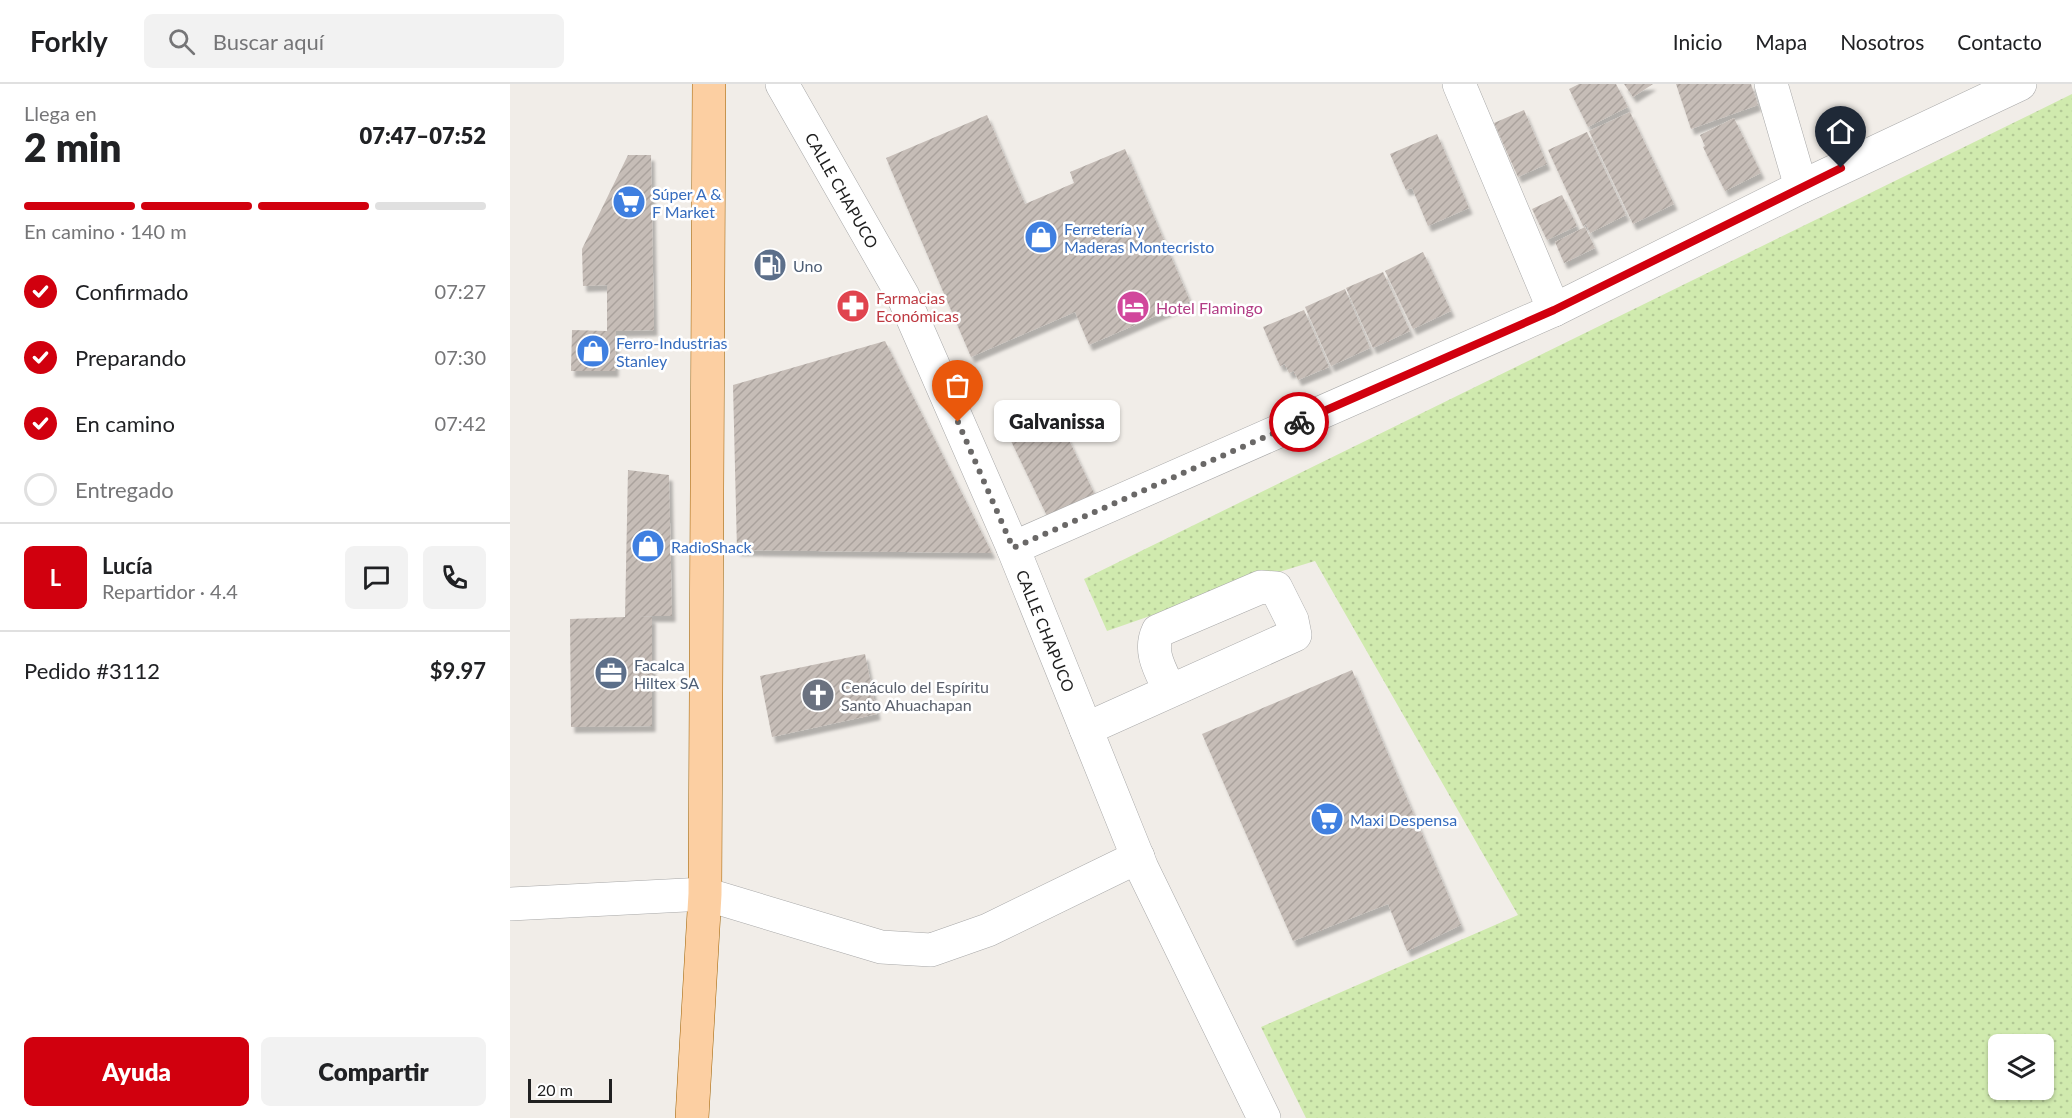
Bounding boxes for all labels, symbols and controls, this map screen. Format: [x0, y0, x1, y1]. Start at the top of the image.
search box [144, 14, 564, 68]
text: Forkly [30, 24, 108, 58]
icon: search [165, 25, 198, 58]
text: Buscar aquí [213, 28, 324, 55]
text: Inicio [1673, 29, 1722, 54]
text: Mapa [1755, 29, 1807, 54]
text: Nosotros [1840, 29, 1924, 54]
text: Contacto [1957, 29, 2042, 54]
text: Llega en [24, 101, 97, 125]
pin [1815, 106, 1866, 168]
icon: home [1824, 115, 1857, 148]
text: 07:47–07:52 [360, 122, 486, 149]
text: 2 min [24, 124, 121, 170]
street label: CALLE CHAPUCO [802, 129, 883, 251]
supermarket icon: Súper A & F Market [611, 184, 647, 220]
place label: Súper A & F Market [652, 184, 722, 221]
text: En camino · 140 m [24, 219, 187, 243]
shop icon: Ferretería y Maderas Montecristo [1023, 219, 1059, 255]
place label: Ferretería y Maderas Montecristo [1064, 219, 1214, 256]
fuel station icon: Uno [752, 247, 788, 283]
place label: Uno [793, 256, 823, 275]
icon: check [24, 275, 57, 308]
text: Confirmado [75, 278, 188, 305]
text: 07:27 [435, 279, 486, 303]
pharmacy icon: Farmacias Económicas [835, 288, 871, 324]
place label: Farmacias Económicas [876, 288, 959, 325]
hotel icon: Hotel Flamingo [1115, 289, 1151, 325]
place label: Hotel Flamingo [1156, 298, 1263, 317]
shop icon: Ferro-Industrias Stanley [575, 333, 611, 369]
place label: Ferro-Industrias Stanley [616, 333, 728, 370]
icon: check [24, 341, 57, 374]
text: Preparando [75, 344, 186, 371]
text: 07:30 [435, 345, 486, 369]
pin [932, 360, 983, 422]
icon: bag [941, 369, 974, 402]
courier [1269, 392, 1329, 452]
callout: Galvanissa [994, 401, 1120, 443]
icon: bike [1283, 406, 1316, 439]
icon: check [24, 407, 57, 440]
text: Galvanissa [1009, 409, 1105, 433]
text: En camino [75, 410, 175, 437]
text: 07:42 [435, 411, 486, 435]
text: Entregado [75, 476, 174, 503]
shop icon: RadioShack [630, 528, 666, 564]
place label: RadioShack [671, 537, 753, 556]
button: chat [345, 546, 408, 609]
button: phone [423, 546, 486, 609]
text: Lucía [102, 552, 153, 579]
text: L [50, 564, 61, 591]
street label: CALLE CHAPUCO [1013, 567, 1079, 694]
text: Repartidor · 4.4 [102, 579, 238, 603]
office icon: Facalca Hiltex SA [593, 655, 629, 691]
place label: Facalca Hiltex SA [634, 655, 699, 692]
text: Pedido #3112 [24, 657, 160, 684]
text: $9.97 [430, 657, 486, 684]
church icon: Cenáculo del Espíritu Santo Ahuachapan [800, 677, 836, 713]
place label: Cenáculo del Espíritu Santo Ahuachapan [841, 677, 989, 714]
supermarket icon: Maxi Despensa [1309, 801, 1345, 837]
place label: Maxi Despensa [1350, 810, 1457, 829]
map controls [1988, 1034, 2054, 1100]
button: layers [1988, 1034, 2054, 1100]
button: Ayuda [24, 1037, 249, 1106]
button: Compartir [261, 1037, 486, 1106]
scale bar [528, 1076, 612, 1104]
text: 20 m [537, 1080, 573, 1099]

